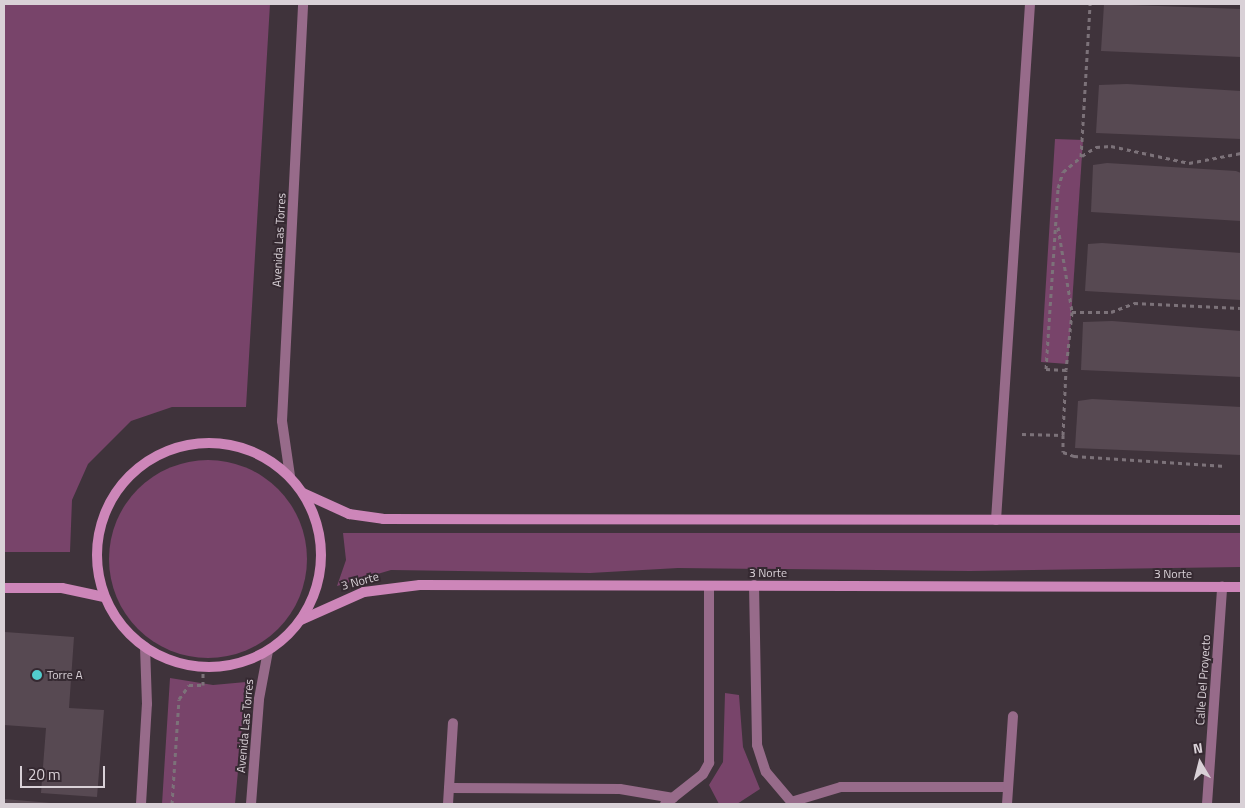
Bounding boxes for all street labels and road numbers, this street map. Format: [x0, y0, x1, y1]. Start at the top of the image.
street label: Avenida Las Torres [269, 193, 289, 287]
street label: 3 Norte [749, 566, 787, 580]
street label: 3 Norte [1154, 567, 1192, 581]
street label: 3 Norte [340, 569, 380, 593]
street label: Calle Del Proyecto [1193, 634, 1213, 726]
street label: Avenida Las Torres [234, 679, 256, 773]

